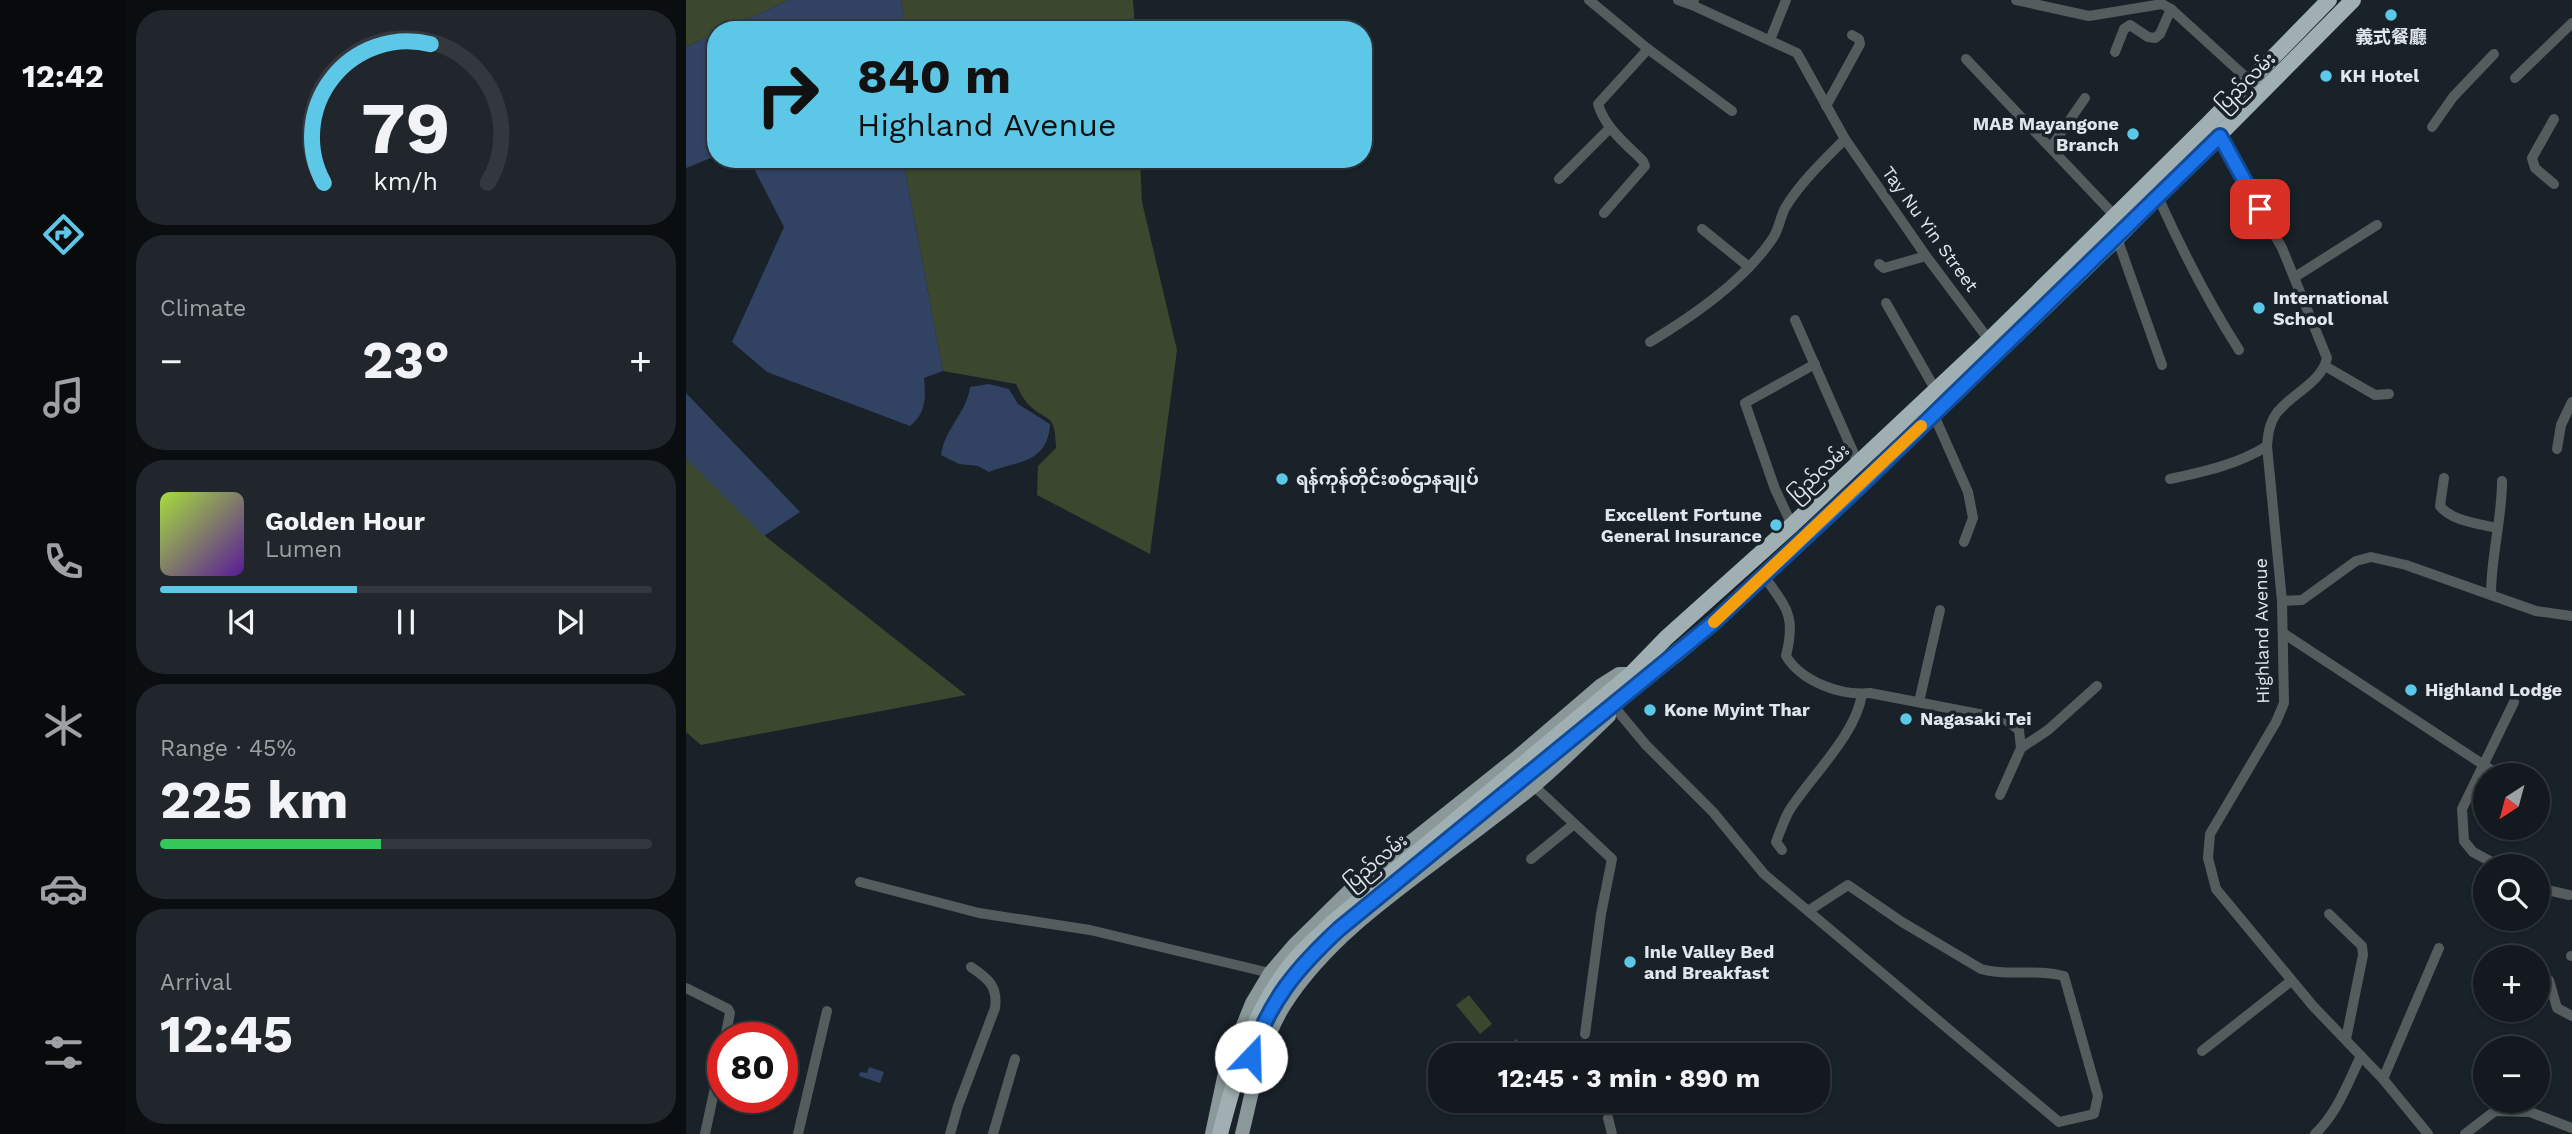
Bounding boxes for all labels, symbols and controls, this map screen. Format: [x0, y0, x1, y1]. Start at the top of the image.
marker: 義式餐廳 [2383, 7, 2399, 23]
place label: 義式餐廳 [2355, 26, 2427, 47]
street label: ပြည်လမ်း [2210, 46, 2283, 119]
text: 840 m [857, 47, 1011, 105]
icon: right [742, 49, 833, 140]
text: 12:42 [22, 57, 104, 95]
place label: KH Hotel [2340, 65, 2419, 86]
marker: KH Hotel [2318, 68, 2334, 84]
text: 79 [361, 86, 451, 172]
text: Highland Avenue [857, 106, 1116, 144]
place label: MAB Mayangone Branch [1973, 113, 2119, 155]
marker: MAB Mayangone Branch [2125, 126, 2141, 142]
street label: Tay Nu Yin Street [1878, 162, 1983, 296]
text: km/h [374, 167, 438, 196]
pin [2230, 179, 2290, 239]
icon: arrive [2241, 190, 2279, 228]
icon: directions [39, 210, 88, 259]
place label: International School [2273, 287, 2389, 329]
text: Climate [160, 295, 246, 322]
marker: International School [2251, 300, 2267, 316]
text: 23° [362, 330, 450, 391]
text: − [160, 339, 183, 383]
text: + [629, 339, 652, 383]
icon: music [39, 373, 88, 422]
street label: ပြည်လမ်း [1783, 438, 1857, 510]
place label: ရန်ကုန်တိုင်းစစ်ဌာနချုပ် [1296, 467, 1479, 494]
marker: ရန်ကုန်တိုင်းစစ်ဌာနချုပ် [1274, 471, 1290, 487]
place label: Excellent Fortune General Insurance [1601, 504, 1762, 546]
text: Golden Hour [265, 506, 425, 536]
marker: Excellent Fortune General Insurance [1768, 517, 1784, 533]
text: Lumen [265, 536, 342, 563]
icon: phone [39, 537, 88, 586]
street label: Highland Avenue [2250, 558, 2273, 704]
icon: previous [223, 603, 261, 641]
icon: pause [387, 603, 425, 641]
icon: next [551, 603, 589, 641]
place label: Highland Lodge [2425, 679, 2562, 700]
marker: Highland Lodge [2403, 682, 2419, 698]
place label: Kone Myint Thar [1664, 699, 1810, 720]
icon: climate [39, 701, 88, 750]
marker: Kone Myint Thar [1642, 702, 1658, 718]
place label: Nagasaki Tei [1920, 708, 2031, 729]
marker: Nagasaki Tei [1898, 711, 1914, 727]
text: Range · 45% [160, 735, 296, 762]
north arrow [2473, 763, 2550, 840]
map controls [2473, 763, 2550, 1113]
text: 225 km [160, 770, 348, 831]
street label: ပြည်လမ်း [1339, 828, 1414, 898]
button: search [2473, 854, 2550, 931]
icon: car [39, 864, 88, 913]
place label: Inle Valley Bed and Breakfast [1644, 941, 1774, 983]
button: + [2473, 945, 2550, 1022]
marker: Inle Valley Bed and Breakfast [1622, 954, 1638, 970]
text: Arrival [160, 969, 232, 996]
text: 12:45 [160, 1004, 293, 1065]
position arrow [1214, 1020, 1288, 1094]
speed limit sign: 80 [707, 1022, 798, 1113]
icon: filters [39, 1028, 88, 1077]
button: − [2473, 1036, 2550, 1113]
text: 12:45 · 3 min · 890 m [1498, 1063, 1760, 1093]

